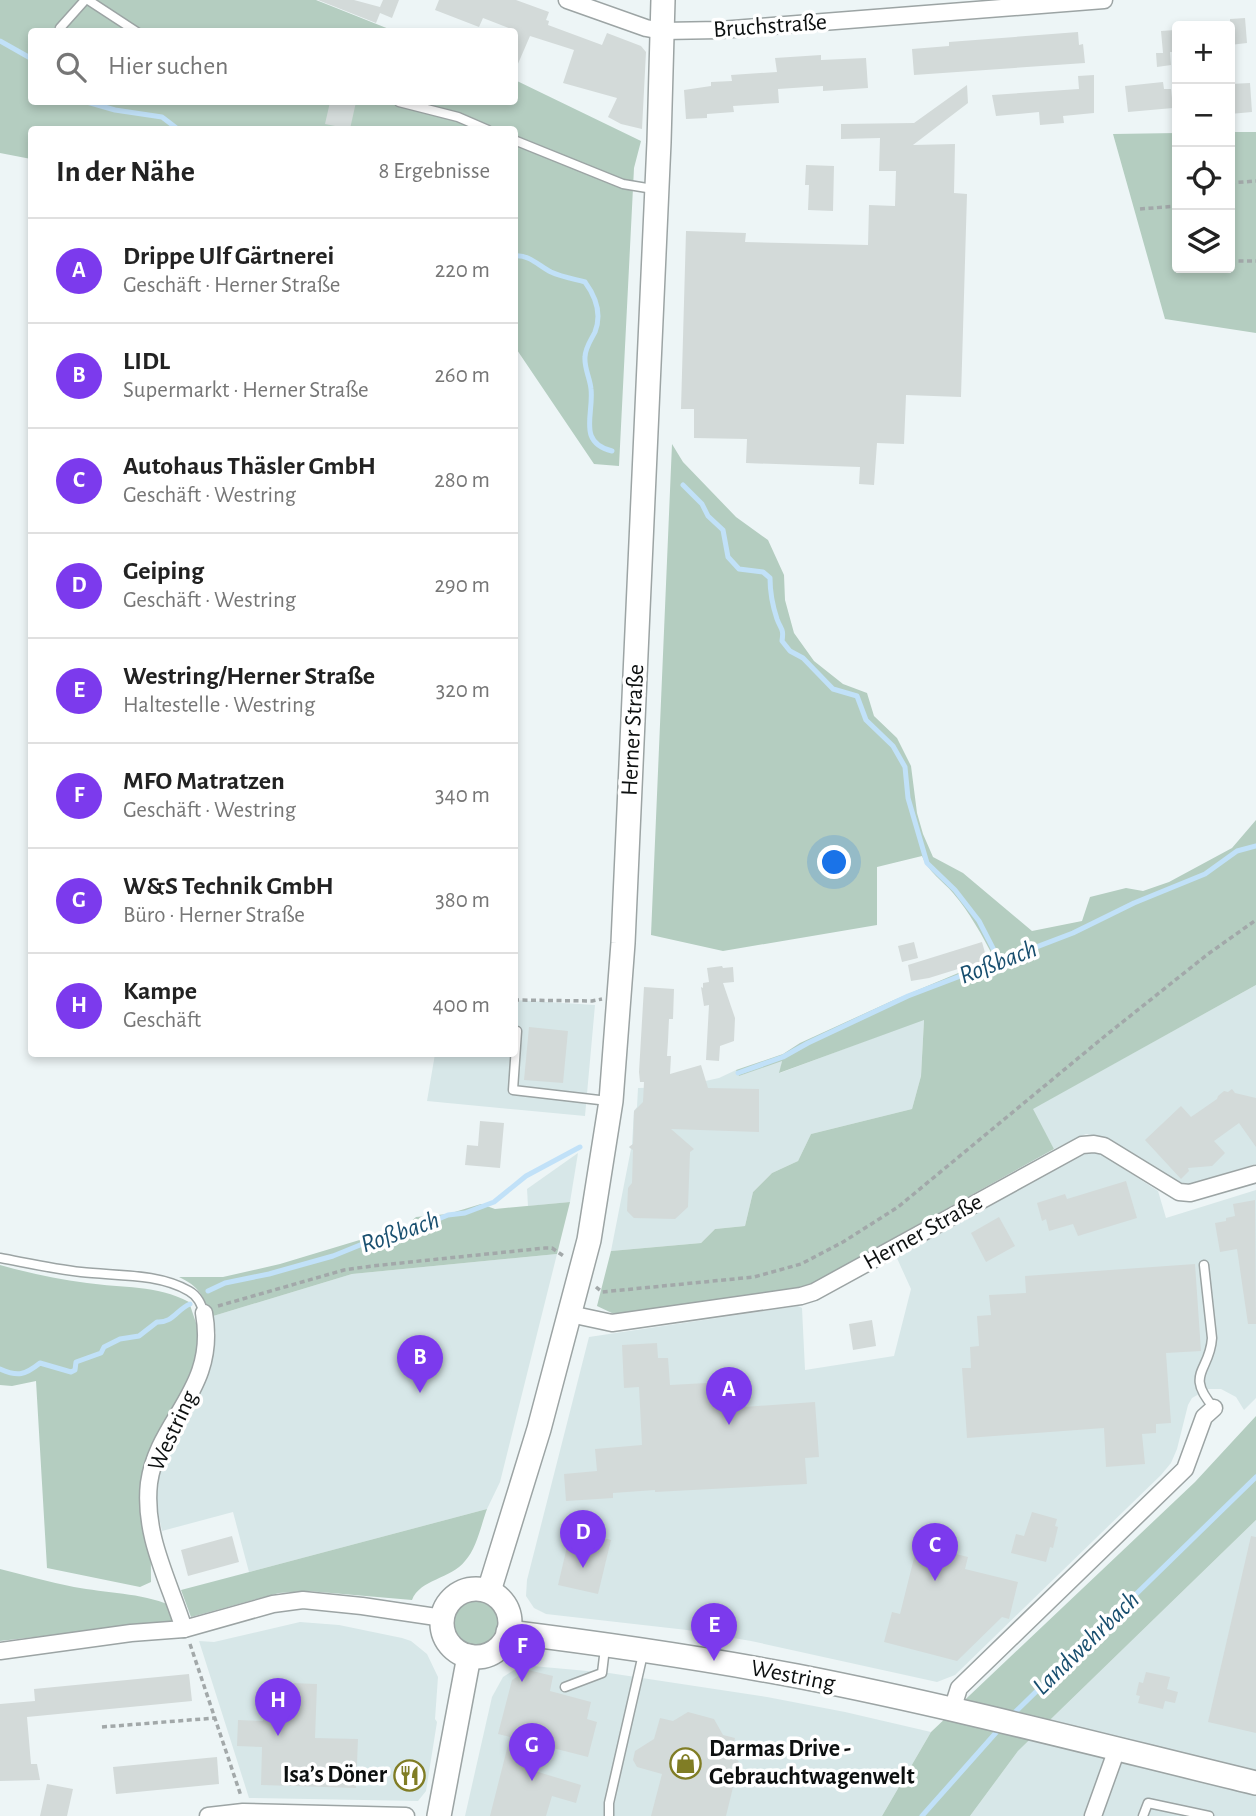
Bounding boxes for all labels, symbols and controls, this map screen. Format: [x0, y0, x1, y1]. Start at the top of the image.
street label: Bruchstraße [712, 10, 828, 42]
map controls [1172, 21, 1235, 273]
button: + [1172, 21, 1235, 84]
search box [28, 28, 518, 105]
icon: search [52, 48, 90, 86]
text: Hier suchen [108, 53, 229, 79]
button: − [1172, 84, 1235, 147]
button: locate [1172, 147, 1235, 210]
text: In der Nähe [56, 157, 195, 187]
text: 8 Ergebnisse [379, 160, 490, 183]
button: layers [1172, 210, 1235, 273]
text: Drippe Ulf Gärtnerei [123, 243, 334, 269]
text: A [72, 259, 86, 282]
text: 220 m [435, 259, 490, 282]
text: Geschäft · Herner Straße [123, 274, 340, 297]
text: LIDL [123, 348, 170, 374]
text: B [72, 364, 86, 387]
text: 260 m [434, 364, 490, 387]
text: Supermarkt · Herner Straße [123, 379, 369, 402]
text: Autohaus Thäsler GmbH [123, 453, 376, 479]
text: C [73, 469, 85, 492]
text: 280 m [434, 469, 490, 492]
text: Geschäft · Westring [123, 484, 296, 507]
text: Geiping [123, 558, 204, 584]
text: D [71, 574, 87, 597]
text: 290 m [434, 574, 490, 597]
text: Geschäft · Westring [123, 589, 296, 612]
text: Westring/Herner Straße [123, 663, 375, 689]
street label: Herner Straße [618, 664, 648, 796]
text: E [73, 679, 85, 702]
text: 320 m [436, 679, 490, 702]
text: Haltestelle · Westring [123, 694, 315, 717]
text: MFO Matratzen [123, 768, 285, 794]
text: F [74, 784, 84, 807]
text: 340 m [435, 784, 490, 807]
text: Geschäft · Westring [123, 799, 296, 822]
your location [817, 845, 851, 879]
text: W&S Technik GmbH [123, 873, 334, 899]
text: G [72, 889, 86, 912]
text: 380 m [435, 889, 490, 912]
text: Büro · Herner Straße [123, 904, 305, 927]
water label: Roßbach [955, 935, 1041, 989]
text: Kampe [123, 978, 197, 1004]
text: H [71, 994, 87, 1017]
text: 400 m [432, 994, 490, 1017]
text: Geschäft [123, 1009, 201, 1032]
street label: Herner Straße [860, 1190, 986, 1274]
water label: Roßbach [357, 1206, 443, 1258]
pin: B [397, 1335, 443, 1393]
pin: A [706, 1367, 752, 1425]
street label: Westring [144, 1387, 202, 1475]
pin: D [560, 1510, 606, 1568]
pin: C [912, 1523, 958, 1581]
water label: Landwehrbach [1028, 1586, 1144, 1700]
pin: E [691, 1603, 737, 1661]
pin: F [499, 1624, 545, 1682]
street label: Westring [749, 1656, 838, 1696]
pin: H [255, 1678, 301, 1736]
pin: G [509, 1723, 555, 1781]
place label: Darmas Drive - Gebrauchtwagenwelt [709, 1737, 915, 1789]
shop icon: Darmas Drive - Gebrauchtwagenwelt [669, 1746, 703, 1780]
restaurant icon: Isa’s Döner [393, 1758, 427, 1792]
place label: Isa’s Döner [283, 1763, 388, 1787]

